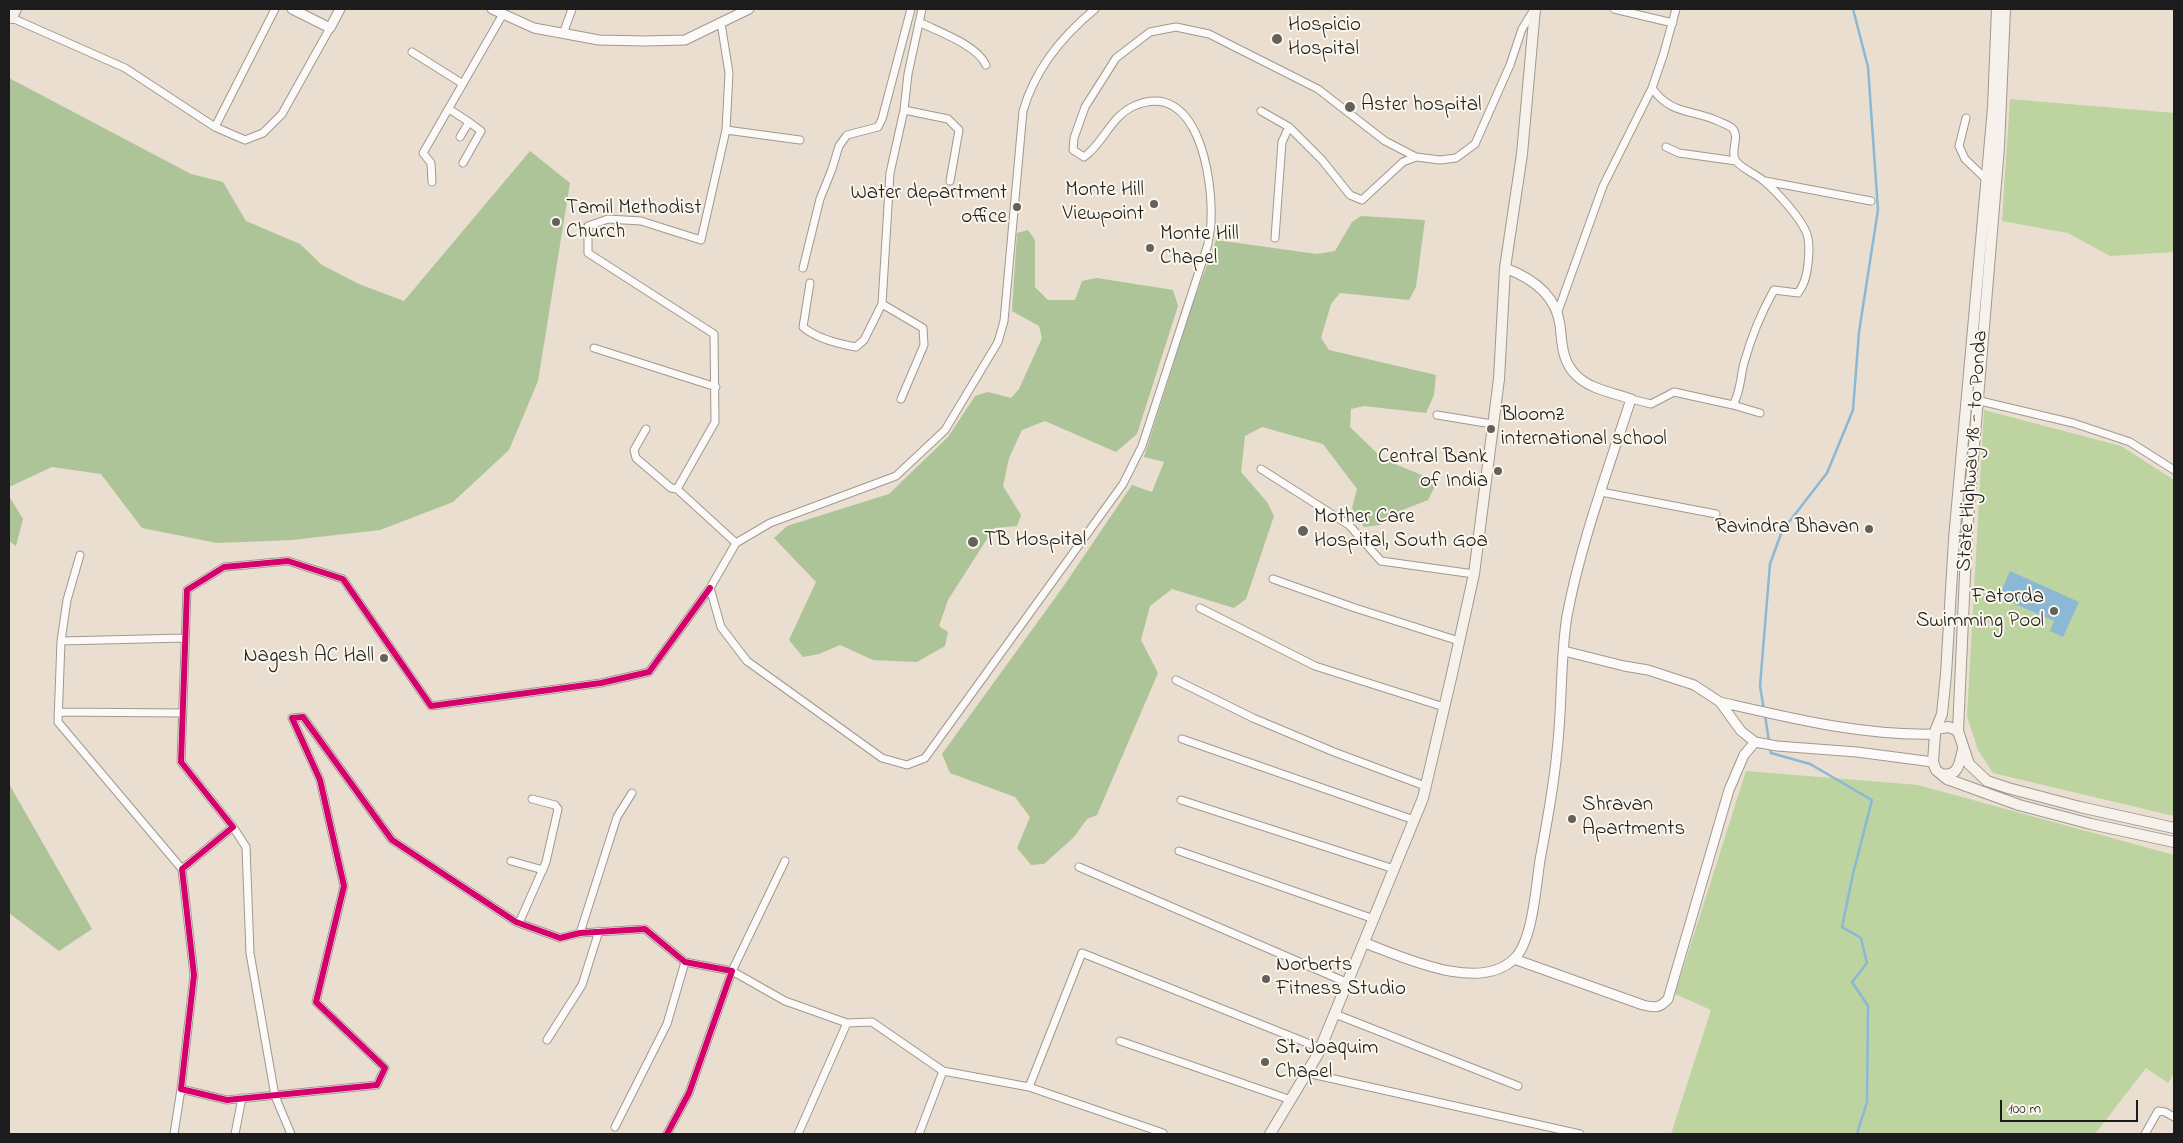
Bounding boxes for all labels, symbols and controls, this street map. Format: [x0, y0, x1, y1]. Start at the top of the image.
place label: Hospicio Hospital [1288, 14, 1361, 64]
marker: Hospicio Hospital [1270, 32, 1284, 46]
place label: Aster hospital [1361, 94, 1482, 120]
marker: Aster hospital [1343, 100, 1357, 114]
place label: Monte Hill Viewpoint [1063, 179, 1144, 229]
place label: Water department office [851, 182, 1007, 232]
place label: Tamil Methodist Church [566, 197, 702, 247]
marker: Monte Hill Viewpoint [1148, 198, 1160, 210]
marker: Water department office [1011, 201, 1023, 213]
marker: Tamil Methodist Church [550, 216, 562, 228]
place label: Monte Hill Chapel [1160, 223, 1239, 273]
marker: Monte Hill Chapel [1144, 242, 1156, 254]
street label: State Highway 18 - to Ponda [1953, 330, 1995, 572]
place label: Bloomz international school [1501, 404, 1667, 454]
marker: Bloomz international school [1485, 423, 1497, 435]
place label: Central Bank of India [1378, 446, 1488, 496]
marker: Central Bank of India [1492, 465, 1504, 477]
place label: Mother Care Hospital, South Goa [1314, 506, 1488, 556]
place label: Ravindra Bhavan [1715, 516, 1859, 542]
marker: Ravindra Bhavan [1863, 523, 1875, 535]
marker: Mother Care Hospital, South Goa [1296, 524, 1310, 538]
place label: TB Hospital [984, 529, 1086, 555]
marker: TB Hospital [966, 535, 980, 549]
place label: Fatorda Swimming Pool [1916, 586, 2044, 636]
marker: Fatorda Swimming Pool [2048, 605, 2060, 617]
place label: Nagesh AC Hall [243, 645, 374, 671]
marker: Nagesh AC Hall [378, 652, 390, 664]
place label: Shravan Apartments [1582, 794, 1685, 844]
marker: Shravan Apartments [1566, 813, 1578, 825]
place label: Norberts Fitness Studio [1276, 954, 1406, 1004]
marker: Norberts Fitness Studio [1260, 973, 1272, 985]
place label: St. Joaquim Chapel [1275, 1037, 1378, 1087]
marker: St. Joaquim Chapel [1259, 1056, 1271, 1068]
scale bar [2003, 1090, 2140, 1122]
text: 100 m [2008, 1098, 2041, 1120]

